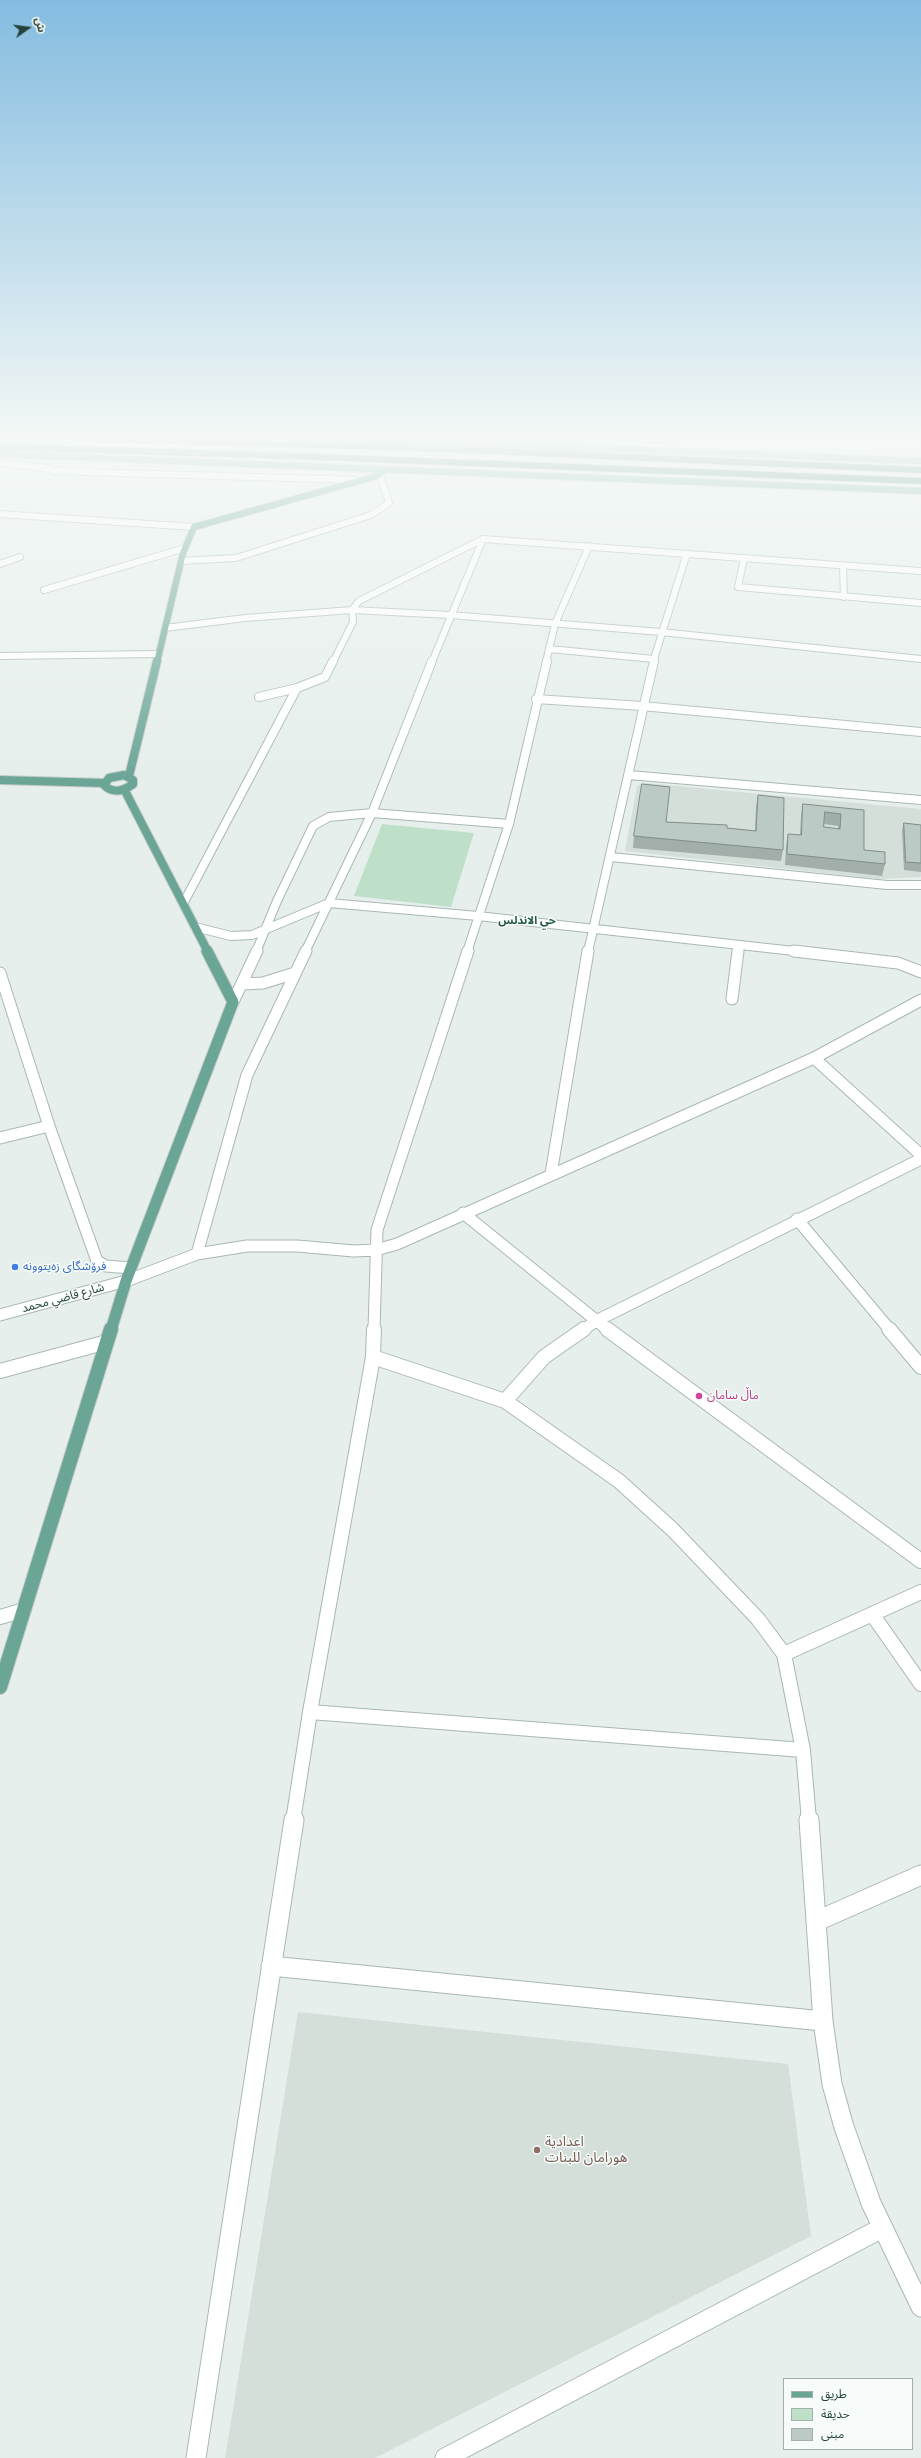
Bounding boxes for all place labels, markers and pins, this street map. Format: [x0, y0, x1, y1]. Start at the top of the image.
place label: فرۆشگای زەیتوونە [23, 1260, 106, 1274]
marker: فرۆشگای زەیتوونە [10, 1262, 20, 1272]
place label: ماڵ سامان [707, 1389, 759, 1403]
marker: ماڵ سامان [694, 1391, 704, 1401]
place label: اعدادية هورامان للبنات [545, 2134, 628, 2166]
marker: اعدادية هورامان للبنات [532, 2145, 542, 2155]

